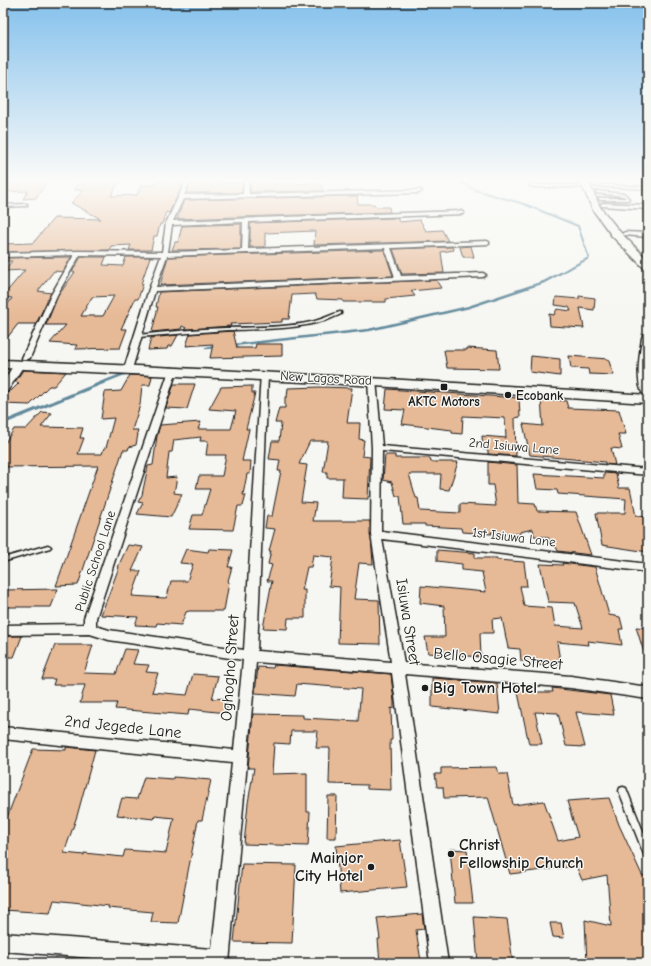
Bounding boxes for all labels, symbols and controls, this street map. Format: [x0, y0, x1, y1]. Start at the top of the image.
street label: New Lagos Road [280, 368, 372, 388]
marker: AKTC Motors [439, 382, 449, 392]
place label: Ecobank [516, 388, 564, 403]
marker: Ecobank [503, 390, 513, 400]
place label: AKTC Motors [408, 394, 480, 409]
street label: 2nd Isiuwa Lane [468, 435, 560, 457]
street label: Public School Lane [72, 508, 119, 613]
street label: 1st Isiuwa Lane [471, 524, 557, 550]
street label: Isiuwa Street [392, 577, 424, 667]
street label: Oghogho Street [217, 614, 243, 722]
street label: Bello Osagie Street [433, 644, 564, 674]
place label: Big Town Hotel [433, 679, 537, 697]
marker: Big Town Hotel [420, 683, 430, 693]
street label: 2nd Jegede Lane [64, 712, 182, 742]
place label: Christ Fellowship Church [459, 836, 583, 872]
place label: Mainjor City Hotel [295, 849, 364, 885]
marker: Christ Fellowship Church [446, 849, 456, 859]
marker: Mainjor City Hotel [366, 862, 376, 872]

